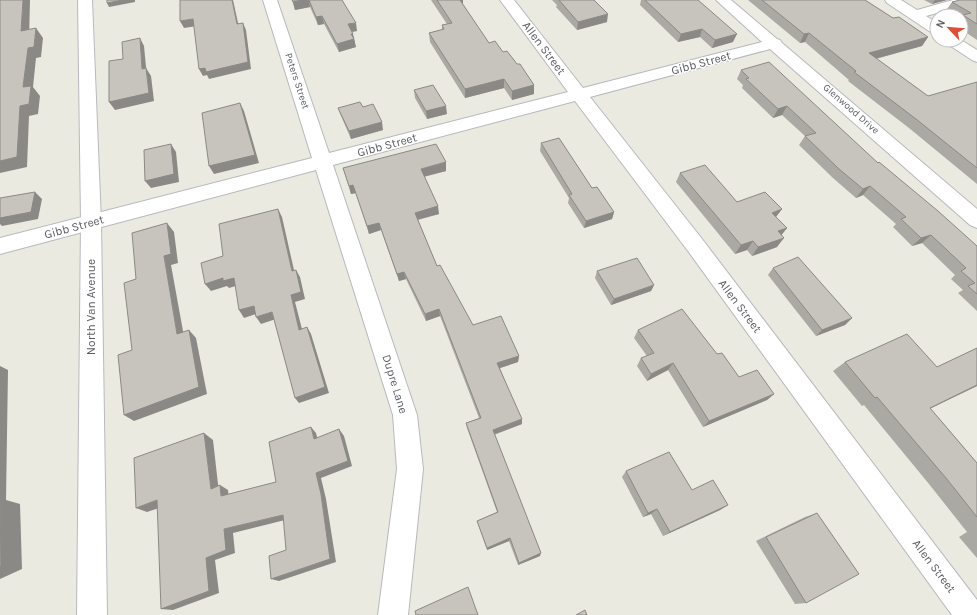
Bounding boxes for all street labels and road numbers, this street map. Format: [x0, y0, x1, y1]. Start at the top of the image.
street label: Allen Street [520, 19, 569, 78]
street label: Gibb Street [670, 48, 733, 78]
street label: Peters Street [282, 51, 312, 111]
street label: Glenwood Drive [821, 81, 881, 137]
street label: Gibb Street [356, 130, 419, 160]
street label: Gibb Street [43, 212, 106, 242]
street label: North Van Avenue [84, 259, 98, 355]
street label: Allen Street [716, 277, 765, 336]
street label: Dupre Lane [379, 353, 411, 415]
street label: Allen Street [910, 537, 959, 596]

